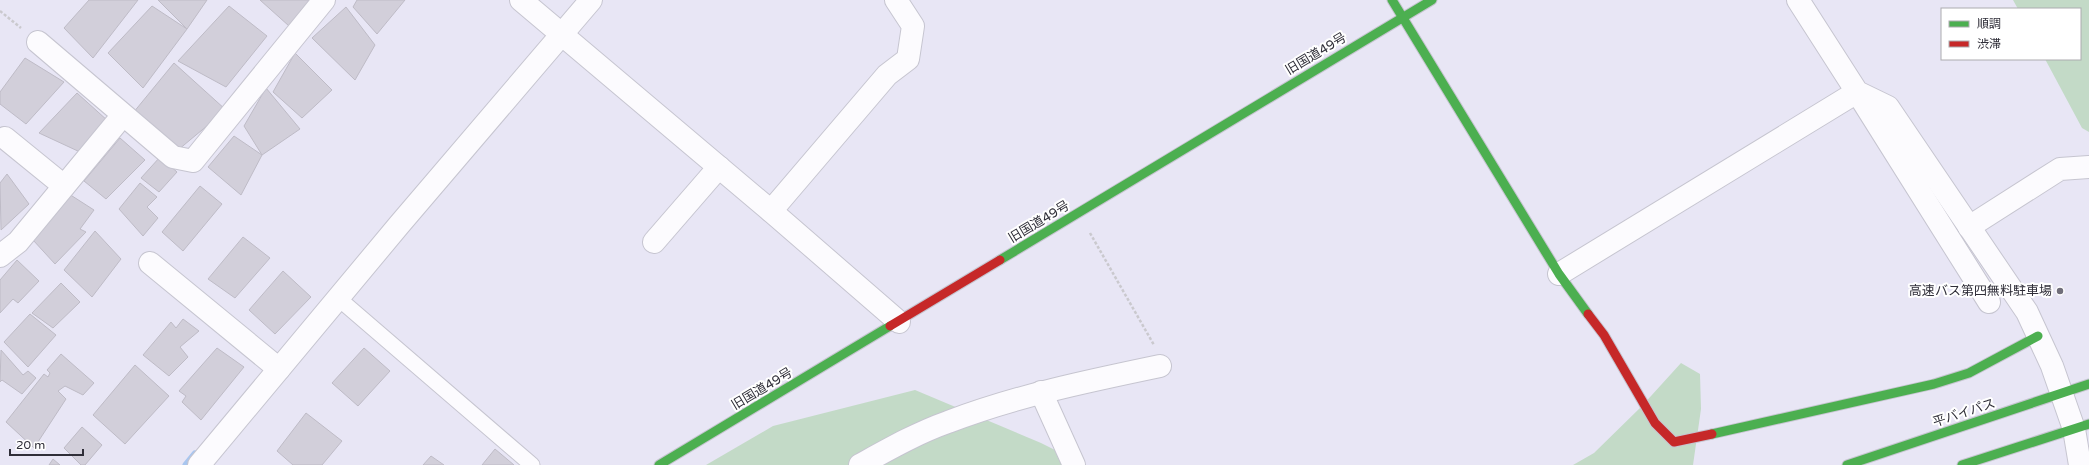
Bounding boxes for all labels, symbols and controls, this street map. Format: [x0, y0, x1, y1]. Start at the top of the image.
legend [1941, 8, 2081, 60]
text: 順調 [1977, 17, 2001, 31]
street label: 旧国道49号 [1283, 30, 1349, 78]
text: 渋滞 [1977, 37, 2001, 51]
street label: 旧国道49号 [1006, 198, 1072, 246]
place label: 高速バス第四無料駐車場 [1909, 283, 2052, 299]
marker: 高速バス第四無料駐車場 [2055, 286, 2065, 296]
street label: 旧国道49号 [729, 365, 795, 413]
street label: 平バイパス [1931, 395, 1997, 431]
scale bar [10, 431, 83, 457]
text: 20 m [16, 438, 45, 452]

